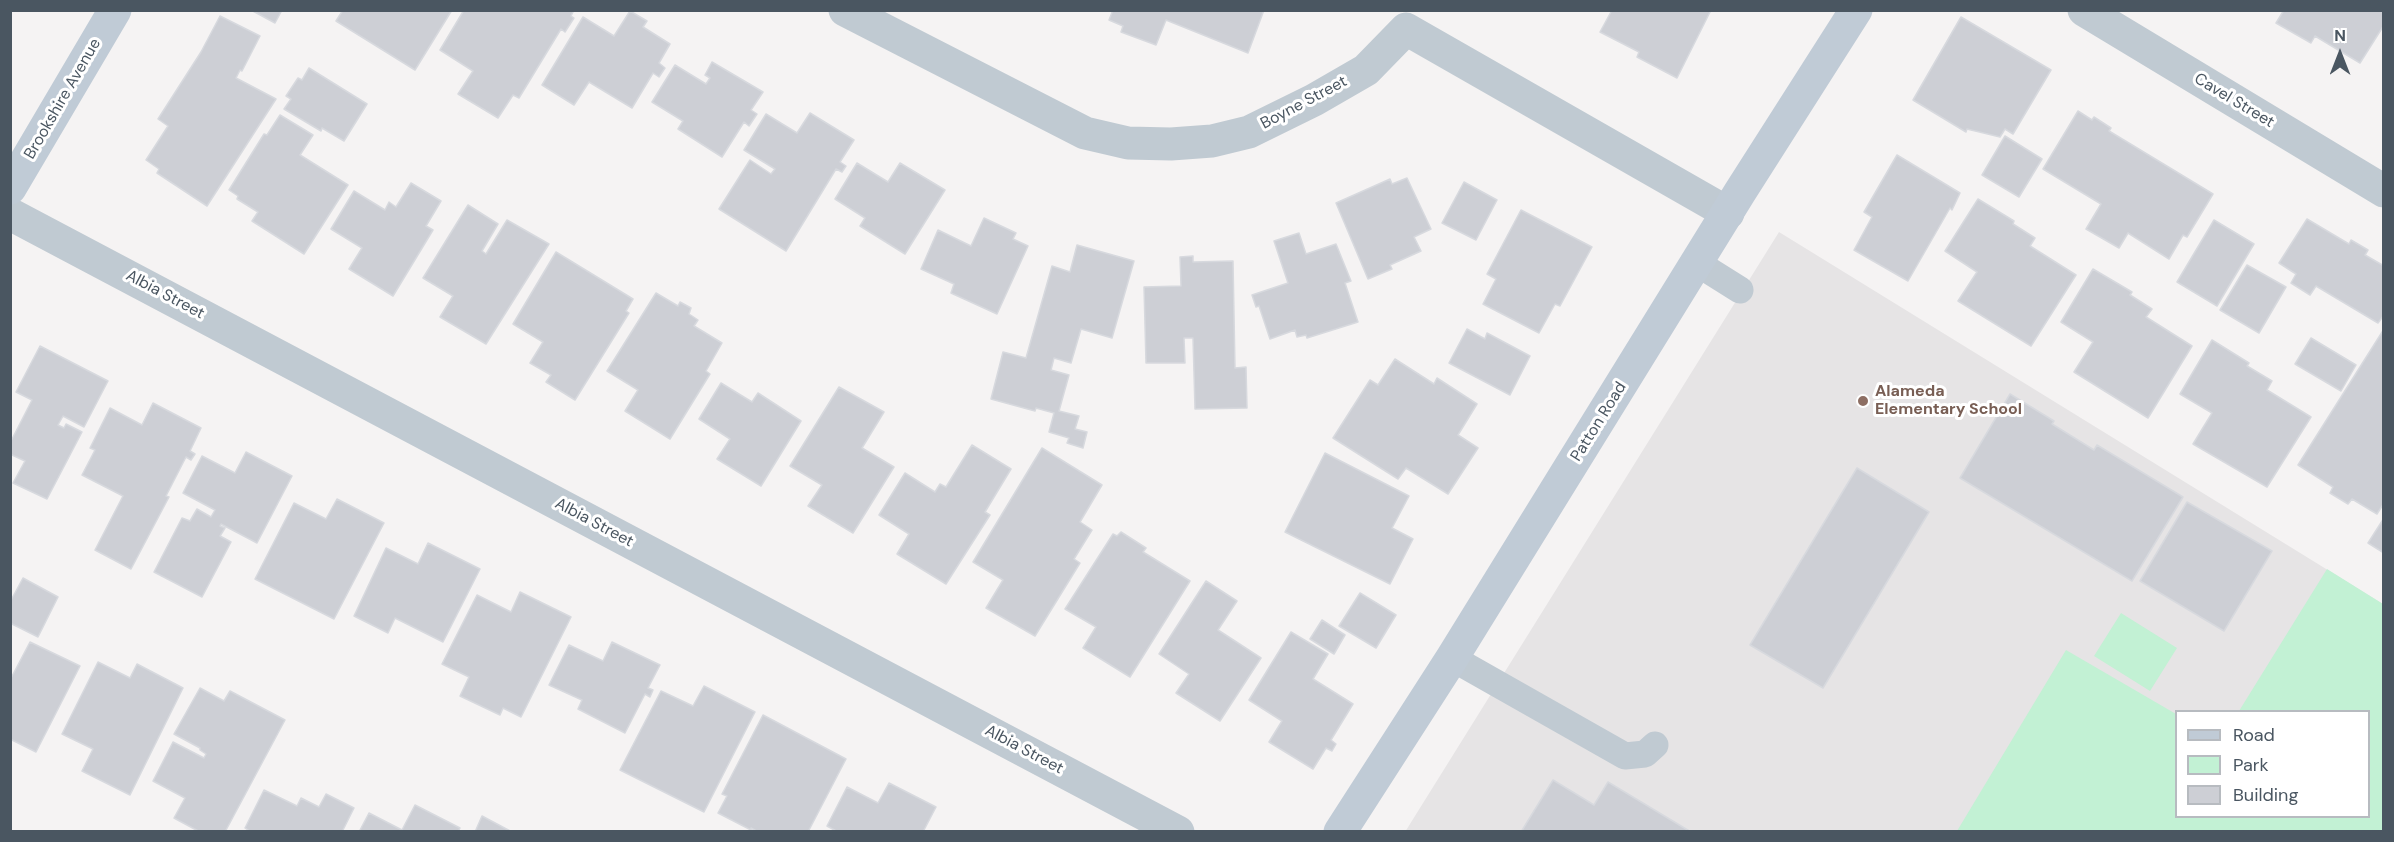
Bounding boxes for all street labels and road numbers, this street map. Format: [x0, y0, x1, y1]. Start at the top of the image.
street label: Brookshire Avenue [21, 35, 105, 163]
street label: Cavel Street [2190, 70, 2278, 132]
street label: Boyne Street [1257, 72, 1351, 134]
street label: Albia Street [122, 266, 208, 324]
street label: Patton Road [1567, 379, 1631, 465]
street label: Albia Street [551, 494, 637, 552]
street label: Albia Street [981, 721, 1067, 779]

